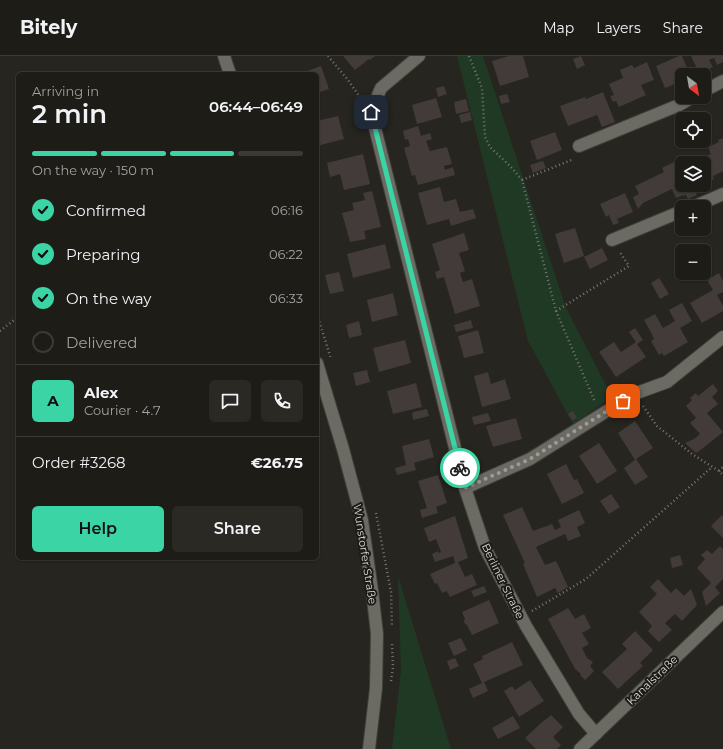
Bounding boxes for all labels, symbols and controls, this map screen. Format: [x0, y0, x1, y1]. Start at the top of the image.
text: Bitely [20, 16, 77, 39]
text: Map [543, 19, 574, 37]
text: Layers [596, 19, 641, 37]
text: Share [663, 19, 703, 37]
north arrow [675, 68, 711, 104]
map controls [675, 68, 711, 280]
text: Arriving in [32, 83, 99, 99]
pin [354, 95, 388, 129]
text: 06:44–06:49 [209, 97, 303, 116]
text: 2 min [32, 98, 107, 130]
icon: home [360, 101, 382, 123]
button: locate [675, 112, 711, 148]
button: layers [675, 156, 711, 192]
text: On the way · 150 m [32, 162, 154, 178]
icon: check [32, 199, 54, 221]
button: + [675, 200, 711, 236]
text: Confirmed [66, 201, 146, 220]
text: 06:16 [271, 202, 303, 218]
icon: check [32, 243, 54, 265]
button: − [675, 244, 711, 280]
text: Preparing [66, 245, 141, 264]
text: 06:22 [269, 246, 303, 262]
icon: check [32, 287, 54, 309]
text: On the way [66, 289, 151, 308]
text: 06:33 [269, 290, 303, 306]
text: Delivered [66, 333, 138, 352]
button: chat [209, 380, 251, 422]
button: phone [261, 380, 303, 422]
text: Alex [84, 383, 118, 402]
pin [606, 384, 640, 418]
icon: bag [612, 390, 634, 412]
text: A [47, 391, 59, 410]
text: Courier · 4.7 [84, 402, 161, 418]
courier [440, 448, 480, 488]
text: Order #3268 [32, 453, 126, 472]
text: €26.75 [251, 453, 303, 472]
icon: bike [449, 457, 471, 479]
street label: Wunstorfer Straße [350, 503, 380, 605]
button: Help [32, 506, 164, 552]
button: Share [172, 506, 303, 552]
street label: Berliner Straße [479, 541, 527, 621]
street label: Kanalstraße [624, 652, 681, 708]

